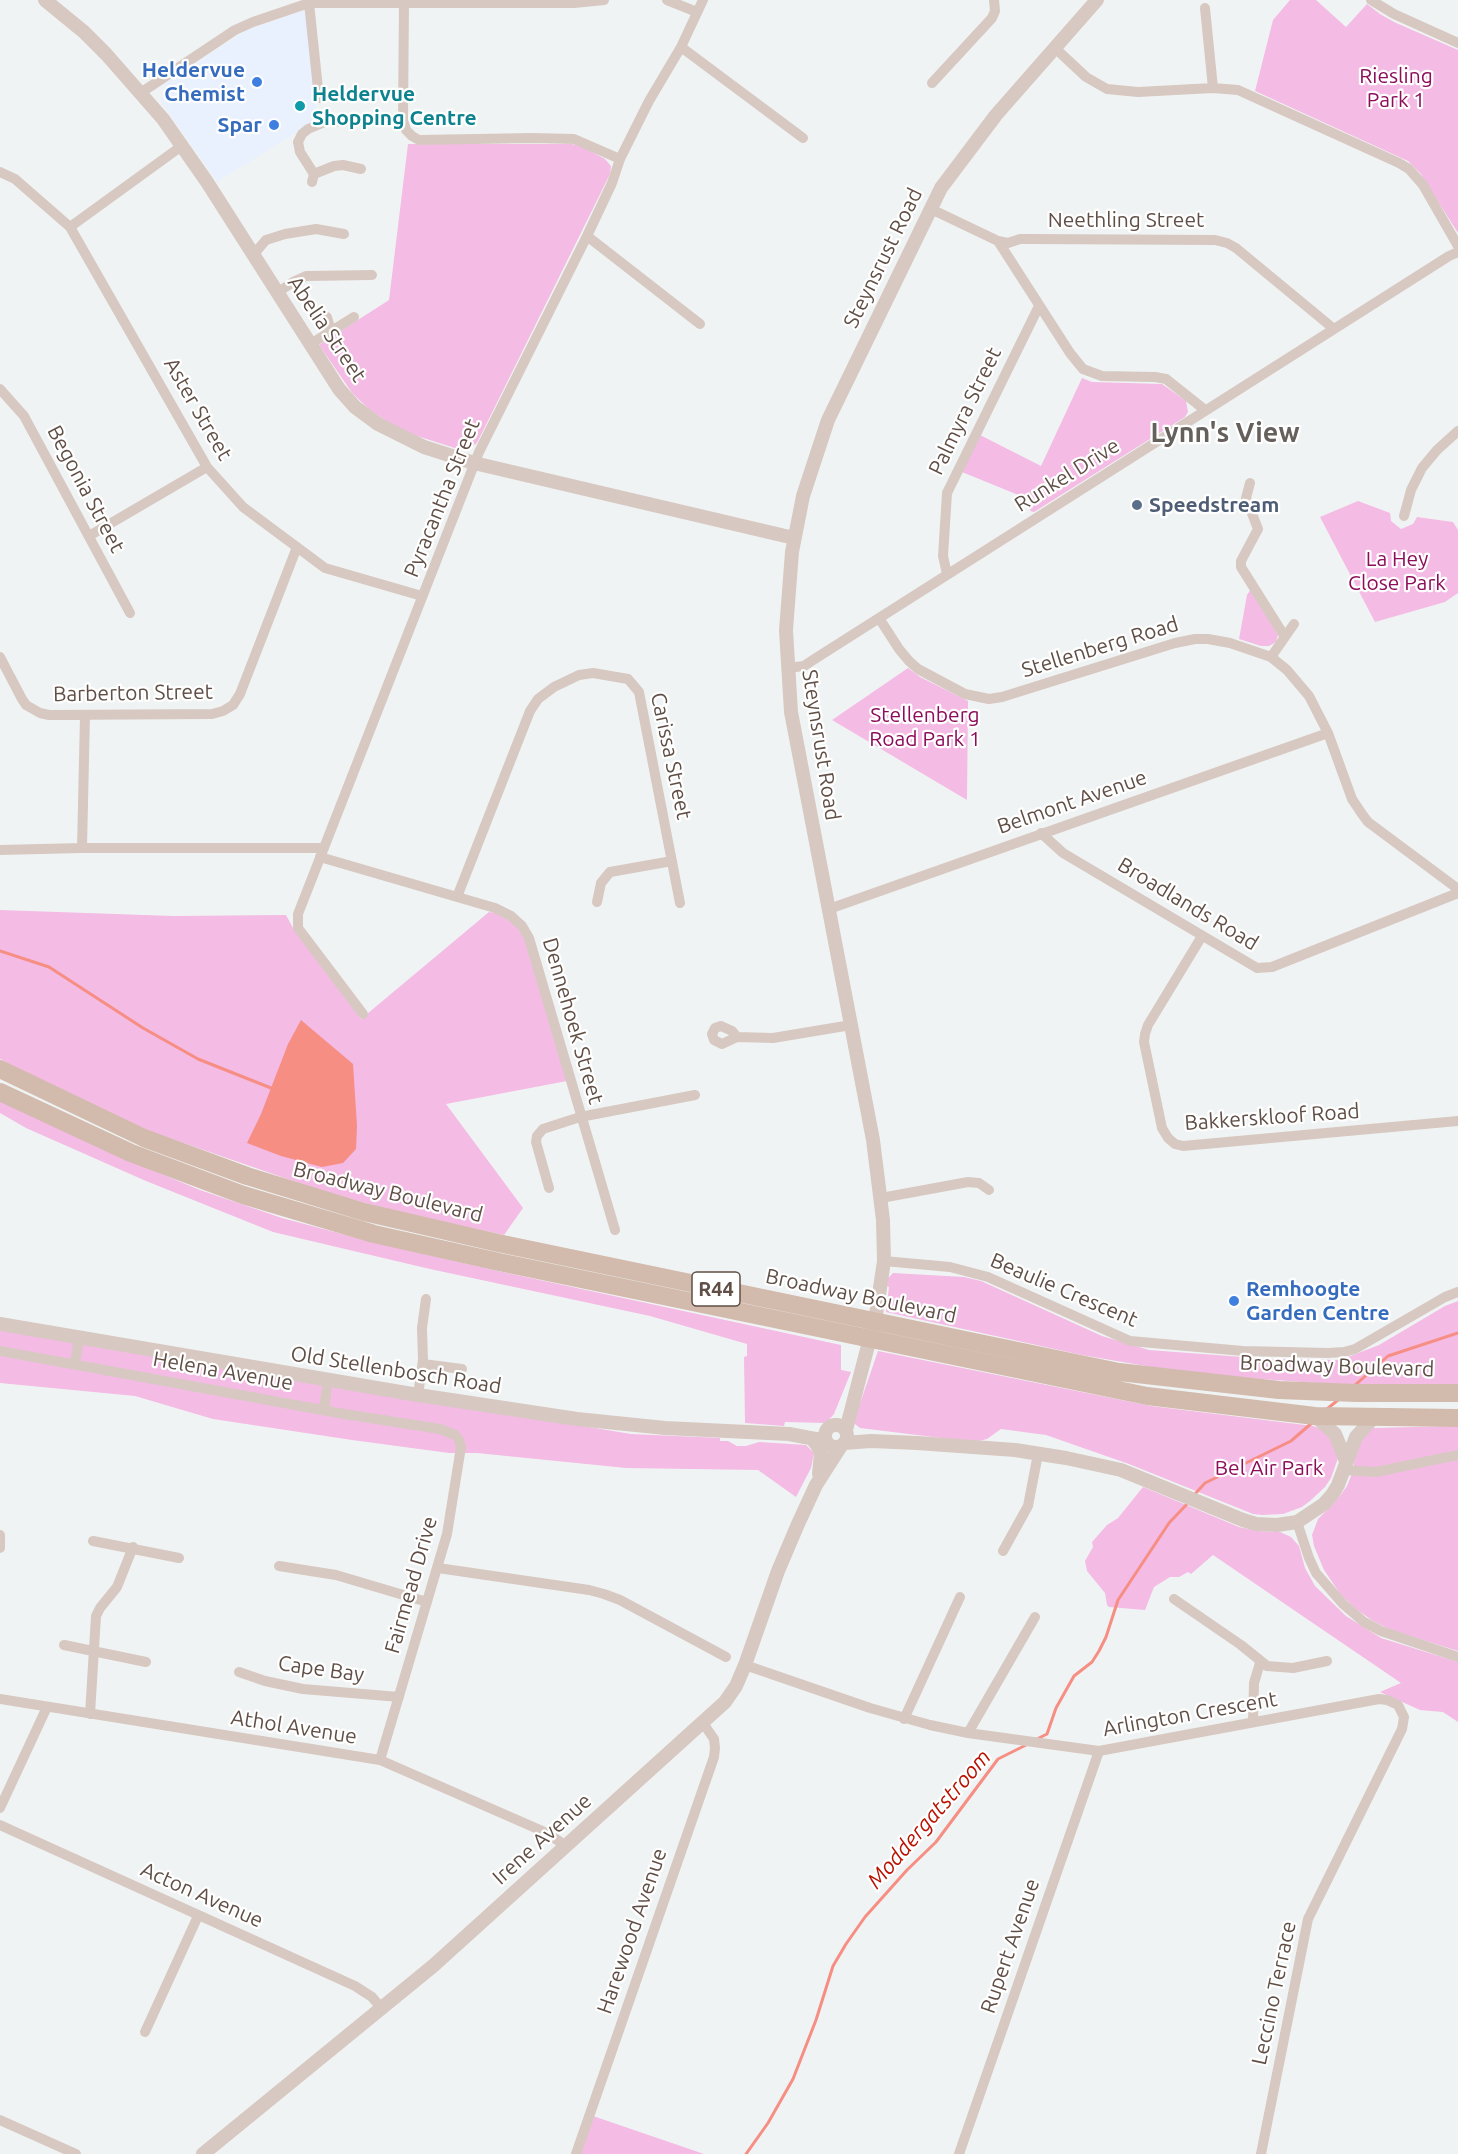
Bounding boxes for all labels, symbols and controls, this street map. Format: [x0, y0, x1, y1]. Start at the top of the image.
place label: Heldervue Chemist [142, 57, 245, 107]
park label: Riesling Park 1 [1359, 63, 1433, 113]
marker: Heldervue Chemist [250, 75, 264, 89]
place label: Heldervue Shopping Centre [312, 81, 477, 131]
marker: Heldervue Shopping Centre [293, 99, 307, 113]
place label: Spar [217, 112, 262, 138]
marker: Spar [267, 118, 281, 132]
street label: Steynsrust Road [838, 184, 928, 332]
street label: Neethling Street [1048, 207, 1204, 233]
street label: Abelia Street [282, 271, 372, 387]
street label: Palmyra Street [923, 343, 1007, 479]
street label: Aster Street [159, 353, 237, 465]
street label: Pyracantha Street [399, 415, 485, 581]
district label: Lynn's View [1151, 417, 1299, 449]
street label: Begonia Street [42, 421, 130, 557]
street label: Runkel Drive [1010, 433, 1124, 517]
place label: Speedstream [1149, 492, 1279, 518]
marker: Speedstream [1130, 498, 1144, 512]
park label: La Hey Close Park [1348, 546, 1446, 596]
street label: Stellenberg Road [1019, 611, 1181, 683]
street label: Steynsrust Road [797, 668, 845, 822]
street label: Barberton Street [53, 679, 213, 707]
street label: Carissa Street [645, 690, 697, 822]
park label: Stellenberg Road Park 1 [869, 702, 981, 752]
street label: Belmont Avenue [994, 765, 1150, 839]
street label: Broadlands Road [1113, 852, 1263, 956]
street label: Dennehoek Street [537, 935, 609, 1107]
street label: Bakkerskloof Road [1184, 1098, 1360, 1136]
street label: Broadway Boulevard [291, 1156, 485, 1228]
street label: Beaulie Crescent [986, 1248, 1142, 1332]
street label: Broadway Boulevard [763, 1263, 959, 1329]
road number: R44 [692, 1272, 740, 1306]
place label: Remhoogte Garden Centre [1246, 1276, 1390, 1326]
marker: Remhoogte Garden Centre [1227, 1294, 1241, 1308]
street label: Old Stellenbosch Road [289, 1341, 503, 1399]
street label: Helena Avenue [151, 1346, 295, 1396]
street label: Broadway Boulevard [1239, 1350, 1435, 1382]
park label: Bel Air Park [1215, 1455, 1323, 1481]
street label: Fairmead Drive [379, 1514, 443, 1656]
street label: Cape Bay [276, 1650, 366, 1688]
street label: Arlington Crescent [1101, 1686, 1279, 1742]
street label: Athol Avenue [229, 1705, 359, 1749]
water label: Moddergatstroom [861, 1744, 997, 1894]
street label: Irene Avenue [487, 1788, 597, 1890]
street label: Harewood Avenue [592, 1845, 672, 2017]
street label: Acton Avenue [137, 1857, 267, 1933]
street label: Rupert Avenue [975, 1875, 1045, 2017]
street label: Leccino Terrace [1246, 1919, 1302, 2067]

